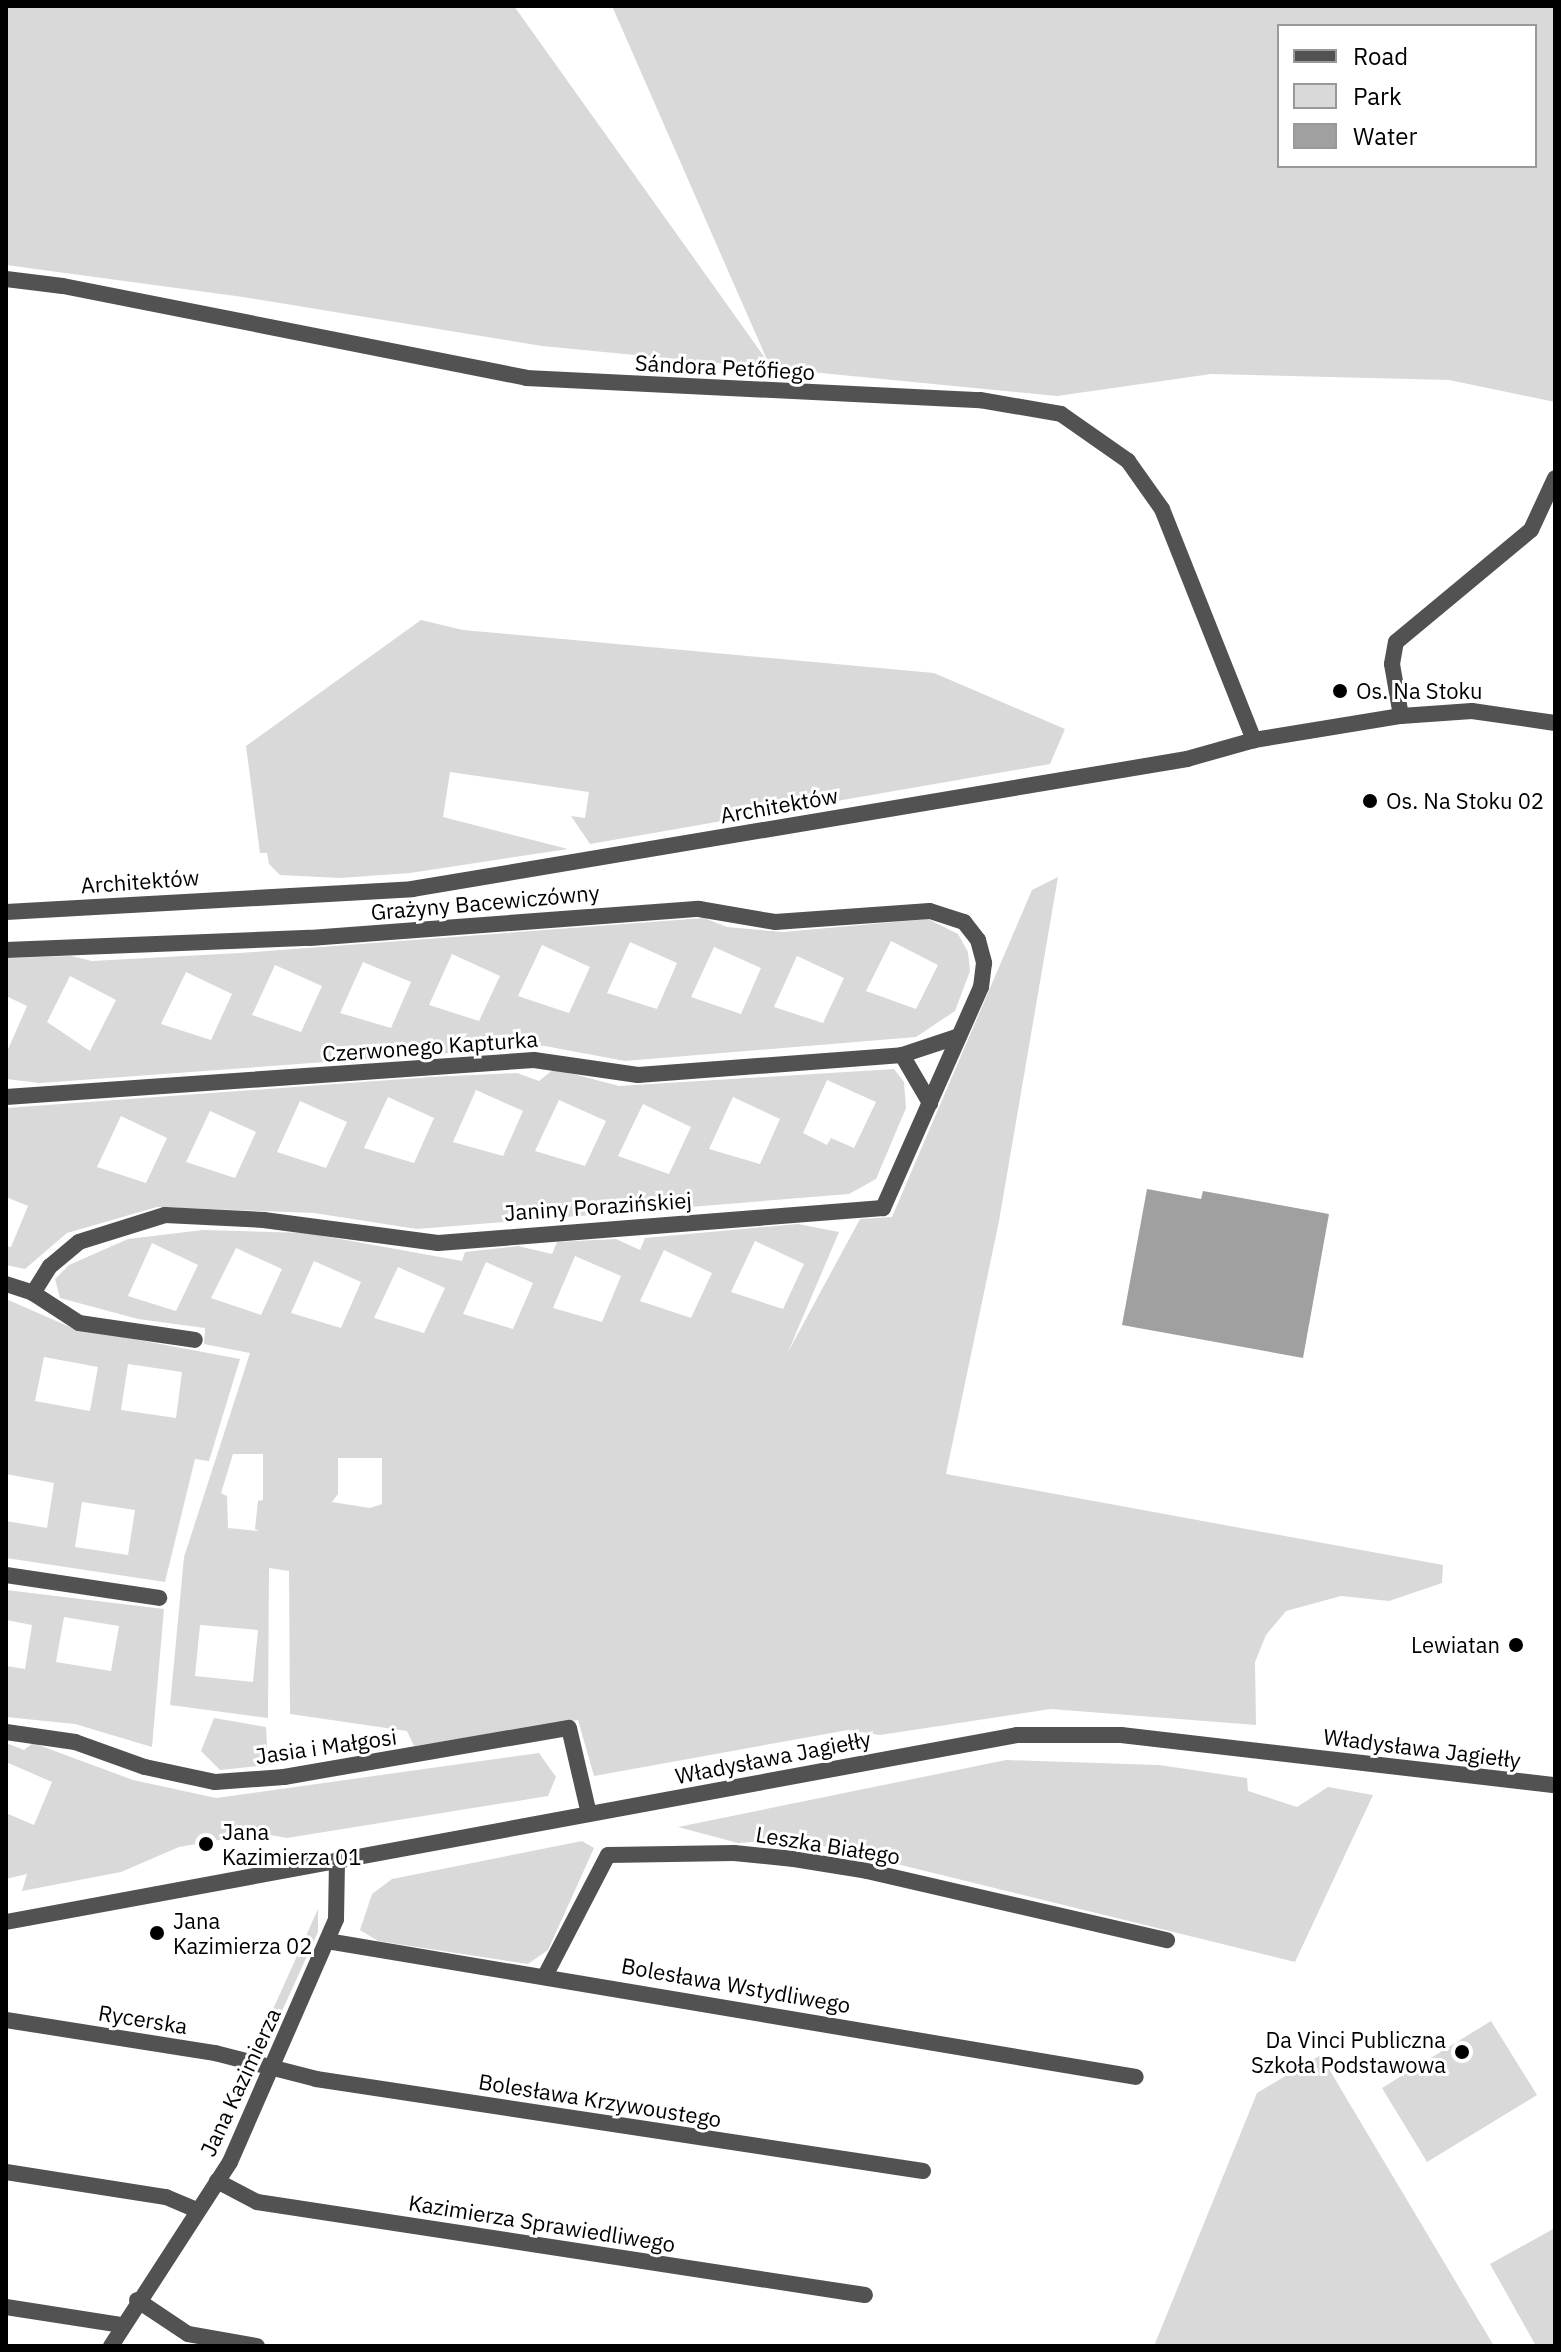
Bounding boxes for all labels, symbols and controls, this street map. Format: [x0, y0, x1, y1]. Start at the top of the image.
legend [1277, 24, 1537, 168]
text: Road [1353, 40, 1408, 72]
text: Park [1353, 80, 1402, 112]
text: Water [1353, 120, 1417, 152]
street label: Sándora Petőfiego [634, 349, 816, 385]
place label: Os. Na Stoku [1356, 678, 1482, 704]
marker: Os. Na Stoku [1331, 682, 1349, 700]
street label: Architektów [718, 782, 840, 828]
place label: Os. Na Stoku 02 [1386, 788, 1544, 814]
marker: Os. Na Stoku 02 [1361, 792, 1379, 810]
street label: Architektów [80, 864, 200, 898]
street label: Grażyny Bacewiczówny [370, 879, 600, 925]
street label: Czerwonego Kapturka [321, 1025, 539, 1067]
street label: Janiny Porazińskiej [503, 1186, 693, 1226]
place label: Lewiatan [1411, 1632, 1500, 1658]
marker: Lewiatan [1507, 1636, 1525, 1654]
street label: Jasia i Małgosi [254, 1723, 398, 1769]
street label: Władysława Jagiełły [1322, 1723, 1522, 1773]
street label: Władysława Jagiełły [673, 1725, 873, 1789]
place label: Jana Kazimierza 01 [222, 1818, 361, 1870]
street label: Leszka Białego [754, 1821, 902, 1869]
marker: Jana Kazimierza 01 [197, 1835, 215, 1853]
place label: Jana Kazimierza 02 [173, 1907, 312, 1958]
marker: Jana Kazimierza 02 [148, 1924, 166, 1942]
street label: Bolesława Wstydliwego [619, 1952, 853, 2018]
street label: Rycerska [97, 1999, 189, 2039]
street label: Jana Kazimierza [194, 2004, 286, 2160]
place label: Da Vinci Publiczna Szkoła Podstawowa [1251, 2026, 1446, 2078]
marker: Da Vinci Publiczna Szkoła Podstawowa [1453, 2043, 1471, 2061]
street label: Bolesława Krzywoustego [477, 2068, 723, 2132]
street label: Kazimierza Sprawiedliwego [407, 2189, 677, 2257]

